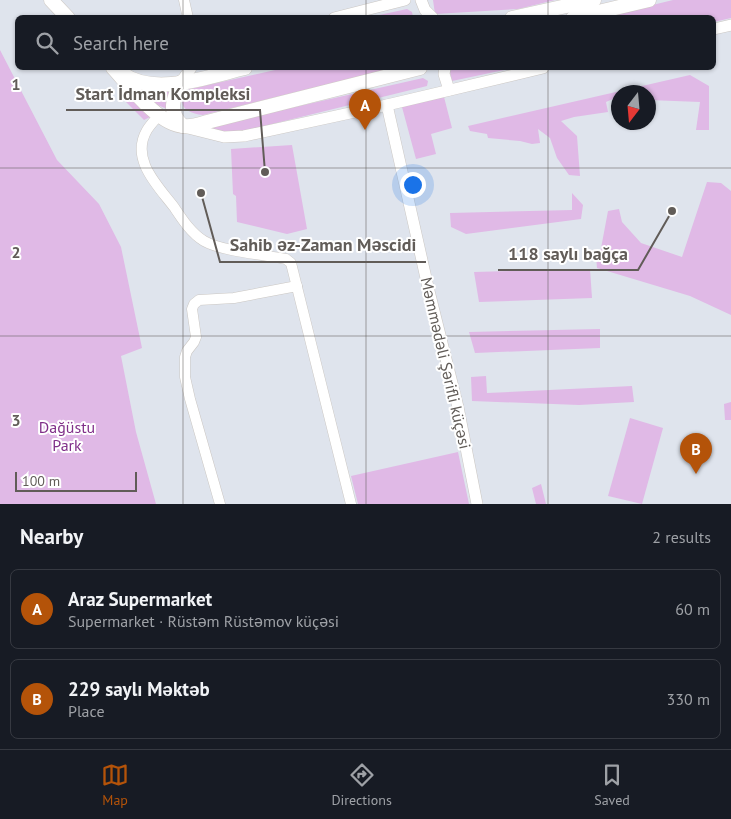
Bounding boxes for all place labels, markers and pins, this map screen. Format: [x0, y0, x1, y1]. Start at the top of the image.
callout: Start İdman Kompleksi [66, 77, 260, 110]
pin: A [349, 89, 381, 130]
callout: Sahib əz-Zaman Məscidi [220, 229, 426, 262]
callout: 118 saylı bağça [498, 237, 638, 270]
pin: B [680, 433, 712, 474]

